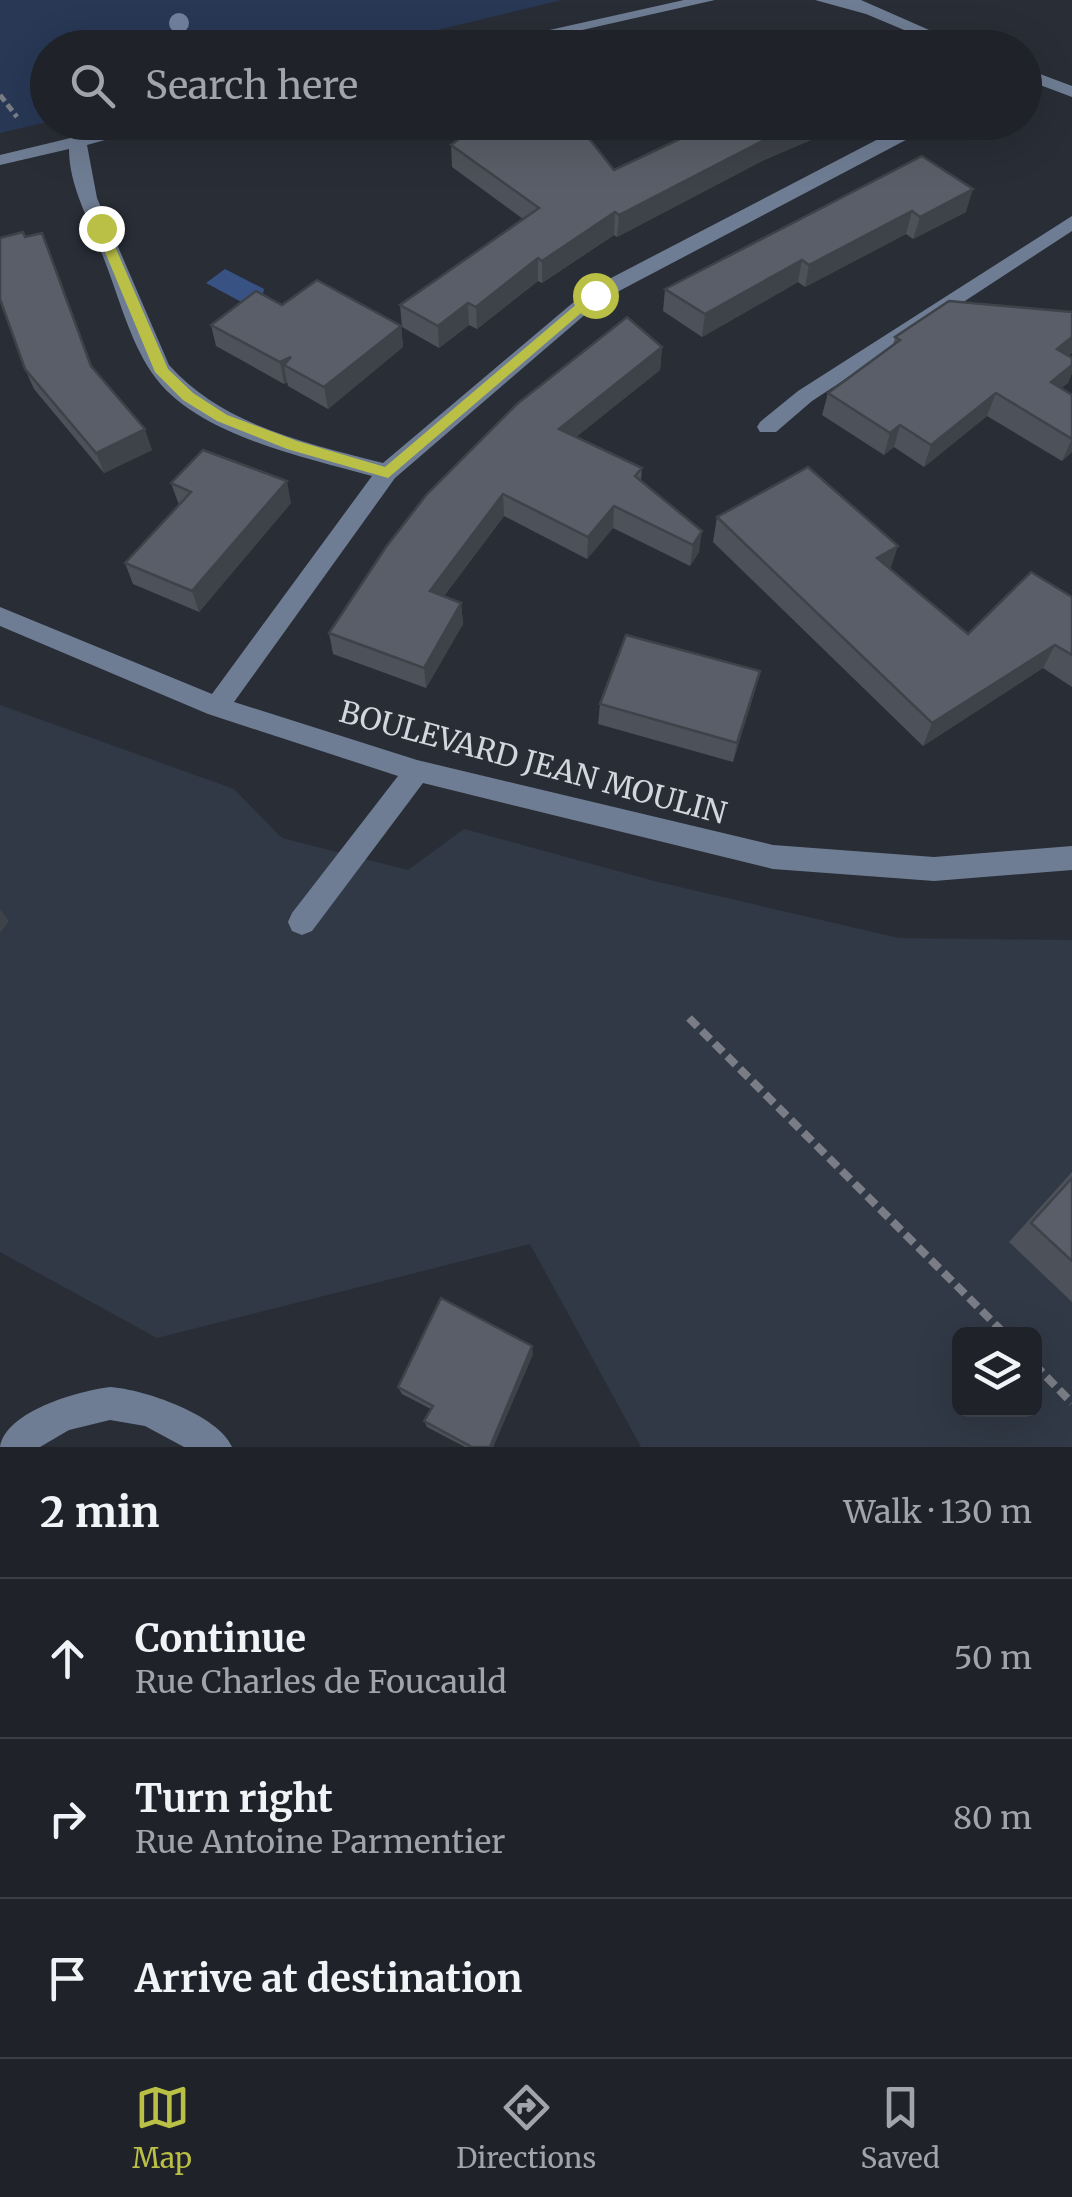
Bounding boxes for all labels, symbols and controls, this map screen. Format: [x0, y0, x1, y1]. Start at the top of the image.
search box [30, 30, 1042, 140]
icon: search [65, 58, 120, 113]
text: Search here [145, 62, 358, 109]
route end [79, 206, 125, 252]
route start [573, 273, 619, 319]
street label: BOULEVARD JEAN MOULIN [335, 692, 731, 832]
map controls [952, 1327, 1042, 1417]
button: layers [952, 1327, 1042, 1417]
text: 2 min [40, 1486, 160, 1538]
text: Walk · 130 m [844, 1492, 1032, 1532]
text: Continue [135, 1615, 306, 1662]
icon: ahead [40, 1631, 95, 1686]
text: 50 m [954, 1638, 1032, 1678]
text: Rue Charles de Foucauld [135, 1662, 507, 1702]
text: Turn right [135, 1775, 333, 1822]
icon: right [40, 1791, 95, 1846]
text: 80 m [953, 1798, 1032, 1838]
text: Rue Antoine Parmentier [135, 1822, 505, 1862]
icon: arrive [40, 1951, 95, 2006]
text: Arrive at destination [135, 1955, 522, 2002]
tab: Map [132, 2080, 192, 2176]
tab: Directions [456, 2080, 596, 2176]
tab: Saved [860, 2080, 940, 2176]

